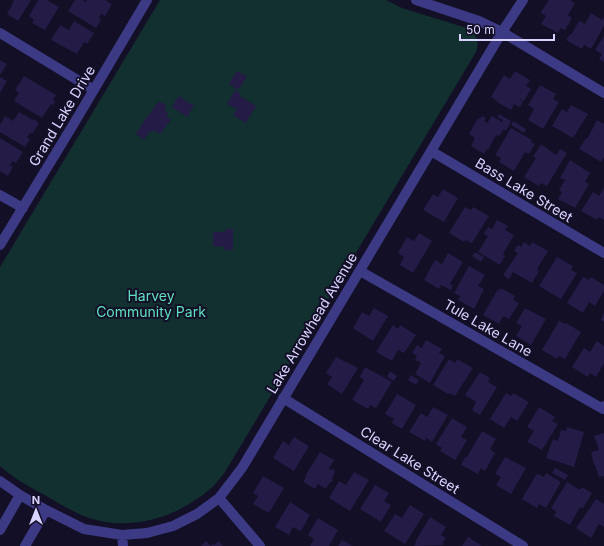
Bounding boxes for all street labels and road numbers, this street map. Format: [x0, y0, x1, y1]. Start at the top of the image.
street label: Grand Lake Drive [25, 62, 98, 169]
street label: Bass Lake Street [473, 154, 576, 226]
street label: Lake Arrowhead Avenue [263, 249, 360, 396]
street label: Tule Lake Lane [441, 295, 535, 360]
street label: Clear Lake Street [358, 422, 463, 497]

